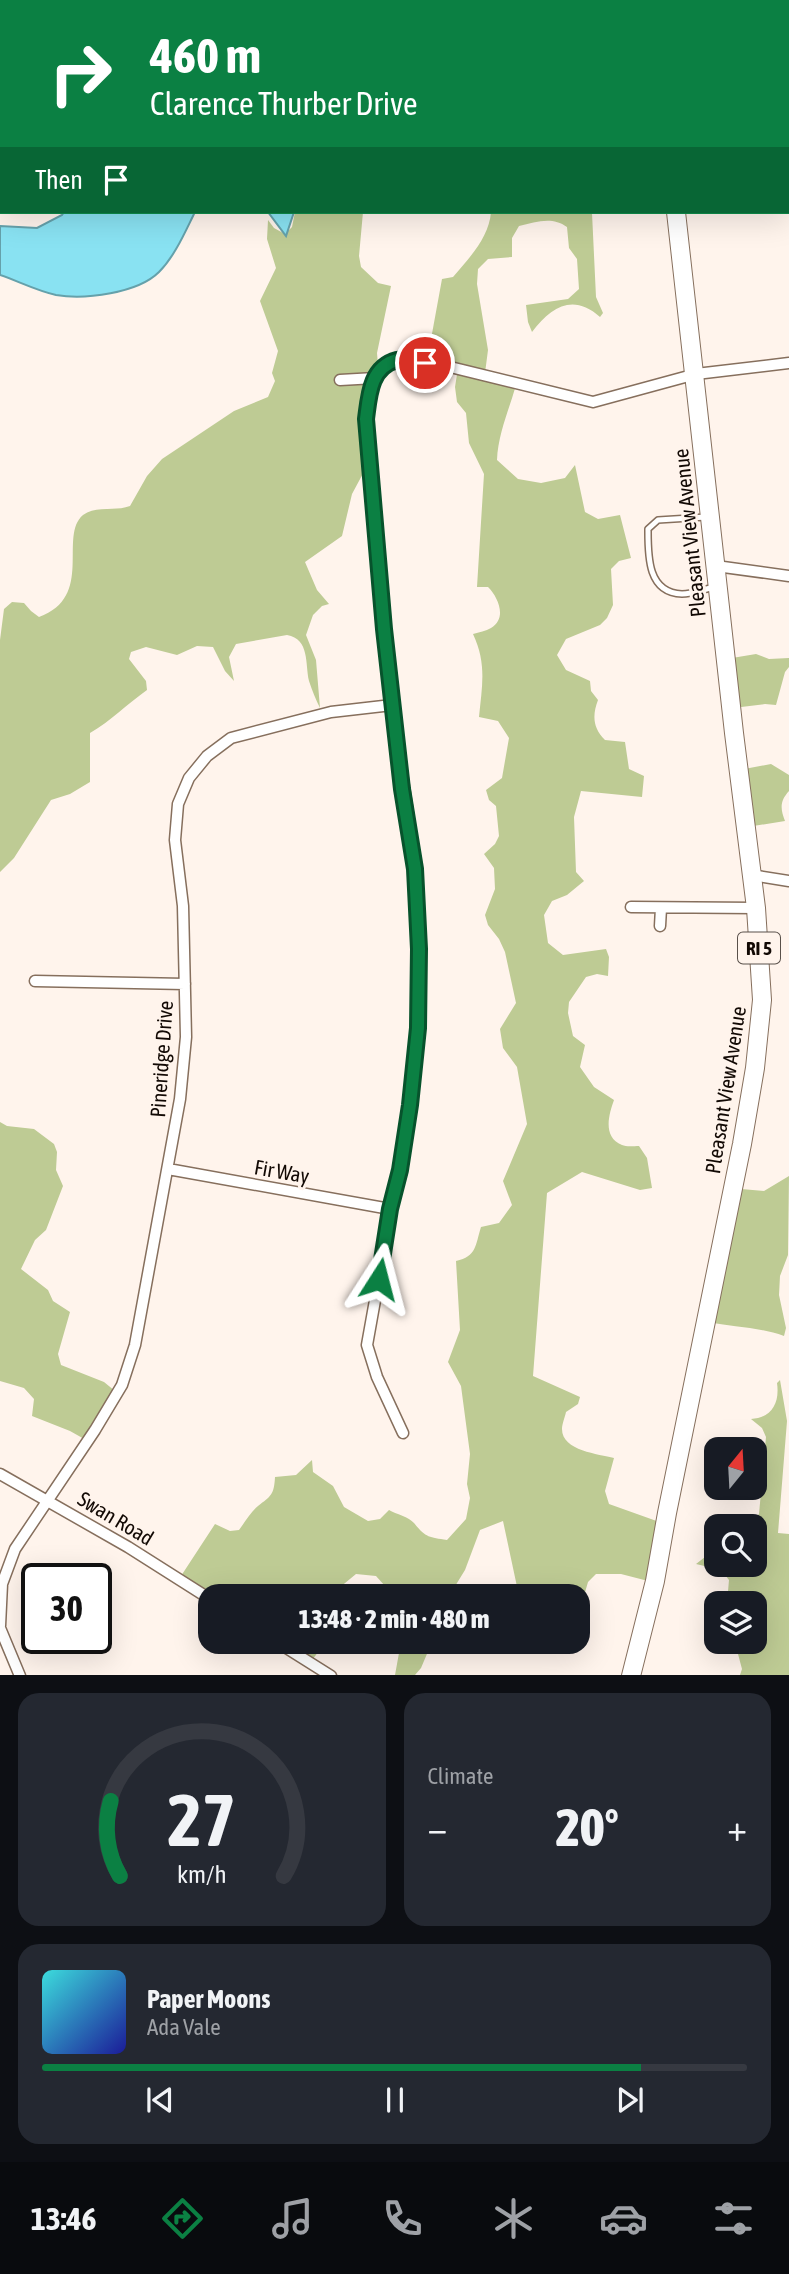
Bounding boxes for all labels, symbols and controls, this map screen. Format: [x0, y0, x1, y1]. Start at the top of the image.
text: 460 m [150, 27, 261, 83]
icon: right [35, 28, 126, 119]
text: Clarence Thurber Drive [150, 85, 417, 122]
icon: arrive [97, 161, 135, 199]
text: Then [35, 165, 83, 195]
pin [395, 333, 455, 393]
icon: arrive [406, 344, 444, 382]
street label: Pleasant View Avenue [668, 448, 710, 618]
road number: RI 5 [738, 932, 780, 964]
street label: Pineridge Drive [145, 1000, 177, 1118]
street label: Pleasant View Avenue [700, 1005, 750, 1175]
street label: Fir Way [253, 1154, 312, 1188]
position arrow [342, 1242, 416, 1316]
north arrow [704, 1437, 766, 1500]
map controls [704, 1437, 767, 1654]
street label: Swan Road [74, 1486, 158, 1550]
button: search [704, 1514, 767, 1577]
speed limit sign: 30 [21, 1563, 112, 1654]
button: layers [704, 1591, 767, 1654]
text: 13:48 · 2 min · 480 m [299, 1604, 489, 1634]
text: Climate [428, 1763, 493, 1789]
text: 27 [168, 1778, 236, 1861]
text: 20° [556, 1797, 619, 1857]
text: − [428, 1806, 447, 1849]
text: + [727, 1806, 747, 1849]
text: km/h [177, 1859, 227, 1887]
text: Paper Moons [147, 1984, 270, 2014]
text: Ada Vale [147, 2014, 221, 2040]
icon: previous [141, 2081, 179, 2119]
icon: pause [376, 2081, 414, 2119]
icon: next [611, 2081, 649, 2119]
icon: directions [158, 2194, 207, 2243]
icon: music [268, 2194, 317, 2243]
icon: phone [378, 2194, 427, 2243]
icon: climate [489, 2194, 538, 2243]
icon: car [599, 2194, 648, 2243]
icon: filters [709, 2194, 758, 2243]
text: 13:46 [31, 2200, 97, 2237]

